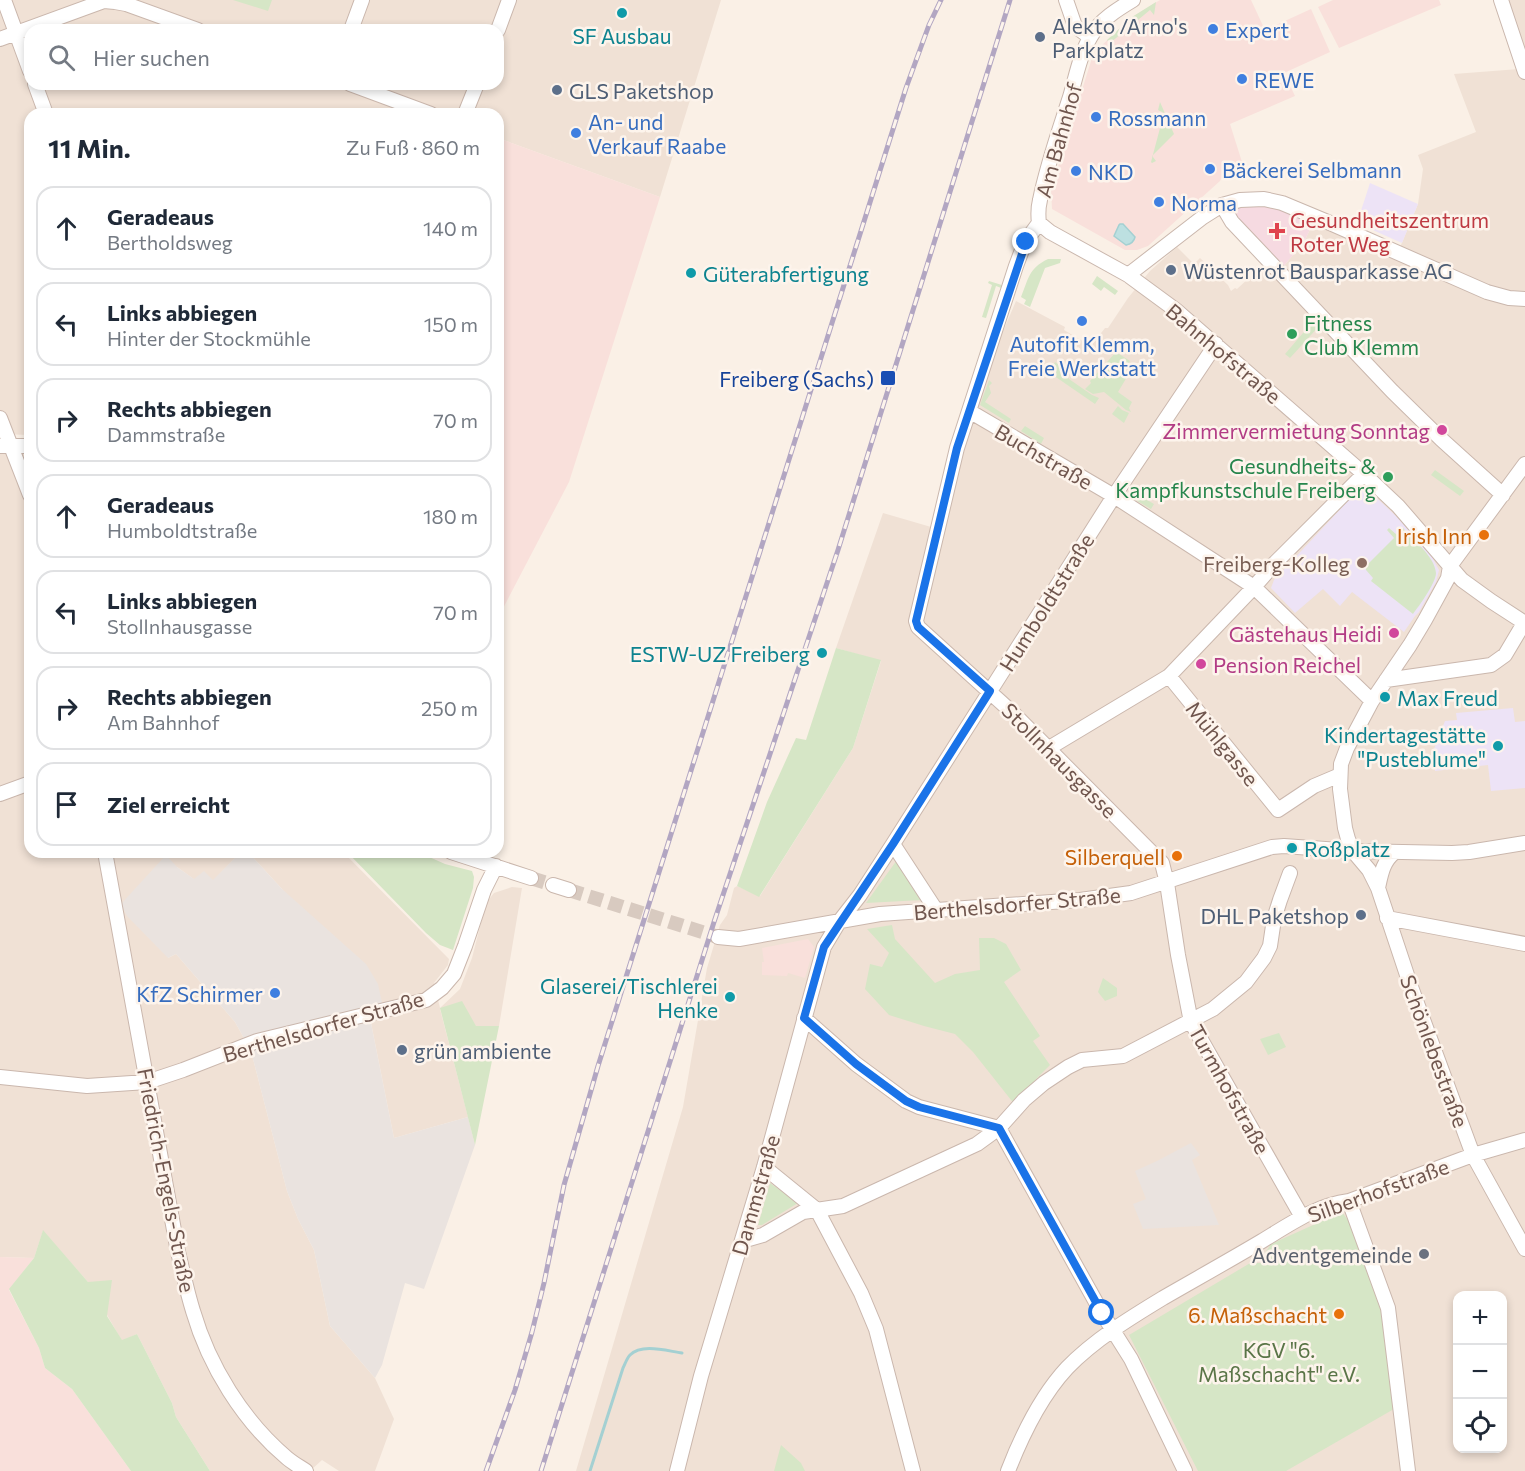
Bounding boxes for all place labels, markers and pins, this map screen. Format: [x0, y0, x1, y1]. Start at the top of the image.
marker: SF Ausbau [615, 6, 629, 20]
place label: Alekto /Arno's Parkplatz [1052, 13, 1188, 62]
place label: Expert [1225, 17, 1289, 42]
marker: Expert [1206, 22, 1220, 36]
place label: SF Ausbau [572, 23, 672, 48]
marker: Alekto /Arno's Parkplatz [1033, 30, 1047, 44]
place label: REWE [1254, 67, 1314, 92]
marker: REWE [1235, 72, 1249, 86]
place label: GLS Paketshop [569, 78, 714, 103]
marker: GLS Paketshop [550, 83, 564, 97]
place label: Rossmann [1108, 105, 1206, 130]
place label: An- und Verkauf Raabe [588, 109, 726, 158]
marker: Rossmann [1089, 110, 1103, 124]
marker: An- und Verkauf Raabe [569, 126, 583, 140]
place label: Bäckerei Selbmann [1222, 157, 1402, 182]
place label: NKD [1088, 159, 1133, 184]
marker: Bäckerei Selbmann [1203, 162, 1217, 176]
marker: NKD [1069, 164, 1083, 178]
place label: Norma [1171, 190, 1237, 215]
marker: Norma [1152, 195, 1166, 209]
place label: Gesundheitszentrum Roter Weg [1290, 207, 1489, 256]
marker: Gesundheitszentrum Roter Weg [1268, 222, 1286, 240]
place label: Wüstenrot Bausparkasse AG [1183, 258, 1453, 283]
place label: Güterabfertigung [703, 261, 869, 286]
marker: Wüstenrot Bausparkasse AG [1164, 263, 1178, 277]
marker: Güterabfertigung [684, 266, 698, 280]
place label: Fitness Club Klemm [1304, 310, 1419, 359]
marker: Autofit Klemm, Freie Werkstatt [1075, 314, 1089, 328]
marker: Fitness Club Klemm [1285, 327, 1299, 341]
place label: Autofit Klemm, Freie Werkstatt [1008, 331, 1156, 380]
place label: Freiberg (Sachs) [719, 366, 874, 391]
marker: Freiberg (Sachs) [879, 369, 897, 387]
place label: Zimmervermietung Sonntag [1162, 418, 1430, 443]
marker: Zimmervermietung Sonntag [1435, 423, 1449, 437]
place label: Gesundheits- & Kampfkunstschule Freiberg [1115, 453, 1377, 502]
marker: Gesundheits- & Kampfkunstschule Freiberg [1381, 470, 1395, 484]
place label: Irish Inn [1397, 523, 1472, 548]
marker: Irish Inn [1477, 528, 1491, 542]
place label: Freiberg-Kolleg [1203, 551, 1350, 576]
marker: Freiberg-Kolleg [1355, 556, 1369, 570]
place label: Gästehaus Heidi [1229, 621, 1382, 646]
marker: Gästehaus Heidi [1387, 626, 1401, 640]
place label: ESTW-UZ Freiberg [630, 641, 810, 666]
marker: ESTW-UZ Freiberg [815, 646, 829, 660]
place label: Pension Reichel [1213, 652, 1361, 677]
marker: Pension Reichel [1194, 657, 1208, 671]
place label: Max Freud [1397, 685, 1498, 710]
marker: Max Freud [1378, 690, 1392, 704]
place label: Kindertagestätte "Pusteblume" [1324, 722, 1486, 771]
marker: Kindertagestätte "Pusteblume" [1491, 739, 1505, 753]
place label: Roßplatz [1304, 836, 1390, 861]
marker: Roßplatz [1285, 841, 1299, 855]
place label: Silberquell [1065, 844, 1165, 869]
marker: Silberquell [1170, 849, 1184, 863]
place label: DHL Paketshop [1201, 903, 1349, 928]
marker: DHL Paketshop [1354, 908, 1368, 922]
place label: Glaserei/Tischlerei Henke [540, 973, 718, 1022]
place label: KfZ Schirmer [136, 981, 263, 1006]
marker: KfZ Schirmer [268, 986, 282, 1000]
marker: Glaserei/Tischlerei Henke [723, 990, 737, 1004]
place label: grün ambiente [414, 1038, 551, 1063]
marker: grün ambiente [395, 1043, 409, 1057]
place label: Adventgemeinde [1251, 1242, 1412, 1267]
marker: Adventgemeinde [1417, 1247, 1431, 1261]
place label: 6. Maßschacht [1188, 1302, 1327, 1327]
marker: 6. Maßschacht [1332, 1307, 1346, 1321]

